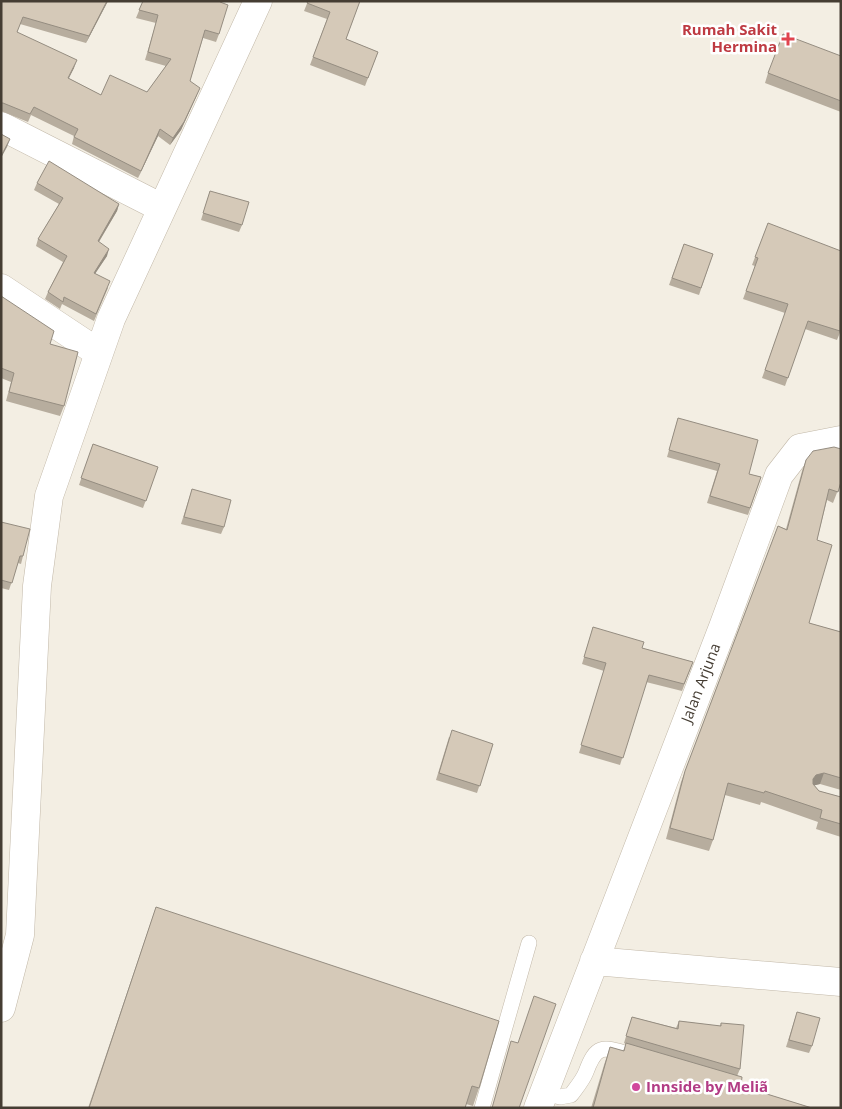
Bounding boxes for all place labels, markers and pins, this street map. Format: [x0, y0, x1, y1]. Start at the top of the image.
place label: Rumah Sakit Hermina [682, 19, 777, 56]
marker: Rumah Sakit Hermina [781, 32, 795, 46]
place label: Innside by Meliã [646, 1076, 768, 1096]
marker: Innside by Meliã [630, 1081, 642, 1093]

